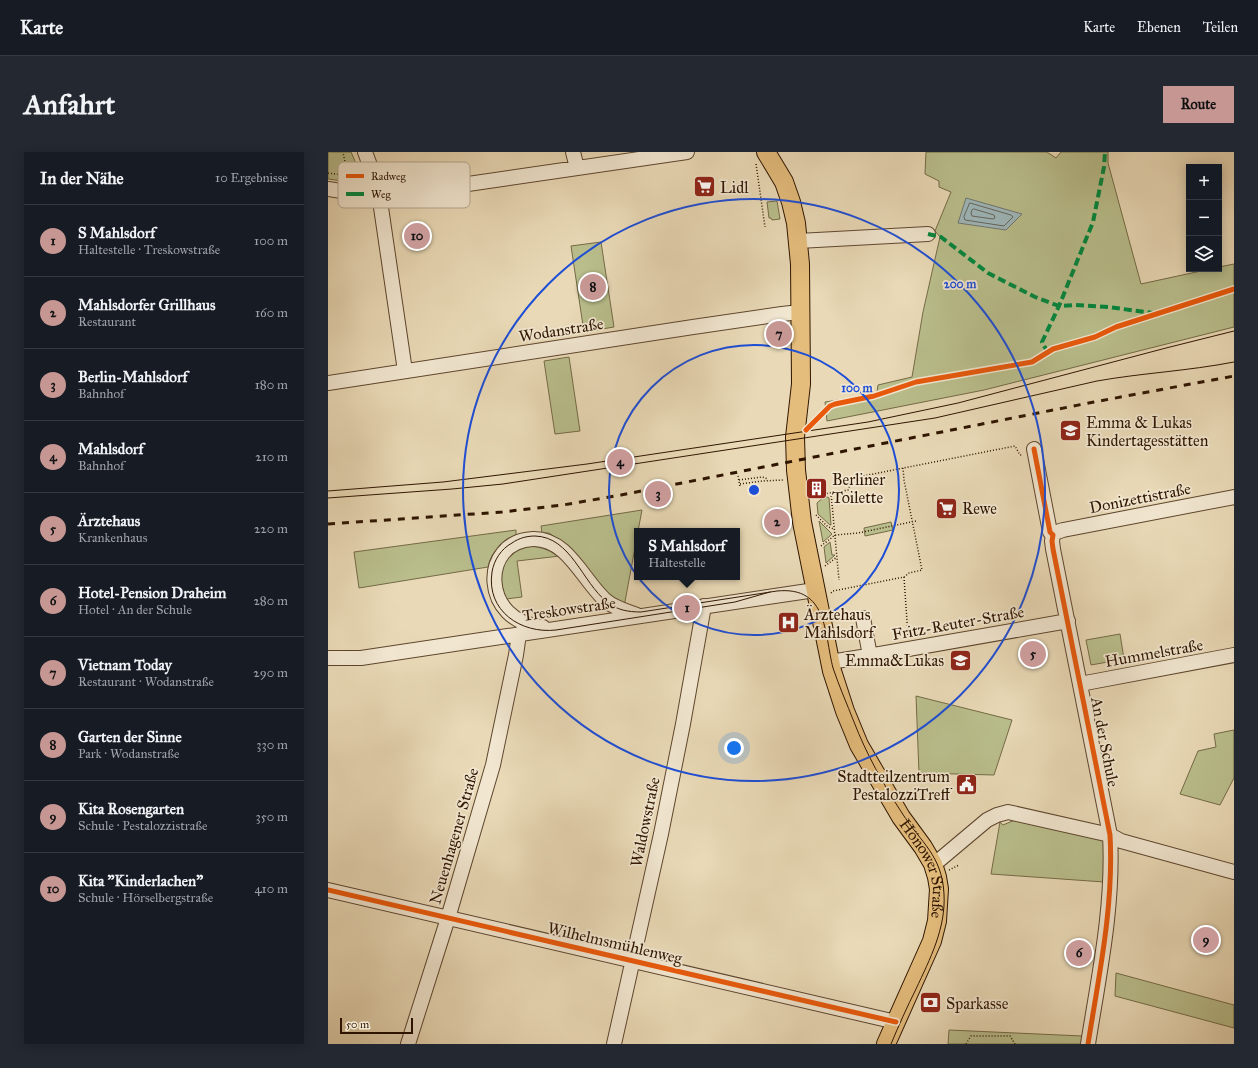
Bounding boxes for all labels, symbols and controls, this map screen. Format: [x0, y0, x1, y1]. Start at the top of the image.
text: Karte [20, 16, 63, 39]
text: Karte [1083, 19, 1115, 36]
text: Ebenen [1137, 19, 1181, 36]
text: Teilen [1203, 19, 1238, 36]
button: Route [1163, 86, 1234, 123]
text: Anfahrt [24, 87, 115, 122]
legend [338, 162, 470, 208]
map controls [1186, 164, 1222, 272]
button: + [1186, 164, 1222, 200]
text: In der Nähe [40, 168, 124, 189]
text: 10 Ergebnisse [215, 170, 288, 186]
text: Radweg [371, 170, 407, 183]
supermarket icon: Lidl [692, 174, 718, 200]
place label: Lidl [720, 178, 749, 197]
text: Weg [371, 188, 392, 201]
button: − [1186, 200, 1222, 236]
pin: 10 [404, 221, 430, 251]
text: S Mahlsdorf [78, 224, 155, 242]
text: 1 [50, 233, 56, 249]
text: 100 m [254, 233, 288, 249]
button: layers [1186, 236, 1222, 272]
text: Haltestelle · Treskowstraße [78, 242, 220, 258]
pin: 8 [580, 272, 606, 302]
text: 200 m [944, 277, 977, 291]
text: Mahlsdorfer Grillhaus [78, 296, 215, 314]
text: 2 [50, 305, 56, 321]
text: 160 m [255, 305, 288, 321]
text: Restaurant [78, 314, 136, 330]
street label: Wodanstraße [517, 314, 605, 346]
pin: 7 [766, 319, 792, 349]
text: Berlin-Mahlsdorf [78, 368, 188, 386]
text: 3 [50, 377, 56, 393]
text: 180 m [255, 377, 288, 393]
text: 100 m [841, 381, 874, 395]
text: Bahnhof [78, 386, 125, 402]
place label: Emma & Lukas Kindertagesstätten [1086, 413, 1209, 451]
school or university icon: Emma & Lukas Kindertagesstätten [1057, 418, 1083, 444]
text: Mahlsdorf [78, 440, 144, 458]
pin: 4 [607, 447, 633, 477]
text: 4 [49, 449, 57, 465]
text: 210 m [255, 449, 288, 465]
text: Bahnhof [78, 458, 125, 474]
place label: Berliner Toilette [832, 470, 885, 507]
building icon: Berliner Toilette [804, 475, 830, 501]
pin: 3 [645, 479, 671, 509]
street label: Donizettistraße [1088, 479, 1193, 517]
centre of rings [747, 483, 761, 497]
supermarket icon: Rewe [934, 495, 960, 521]
place label: Rewe [962, 499, 997, 518]
pin: 2 [764, 507, 790, 537]
text: Ärztehaus [78, 512, 140, 530]
text: 5 [50, 521, 56, 537]
text: 220 m [254, 521, 288, 537]
popup [634, 528, 740, 580]
text: Krankenhaus [78, 530, 147, 546]
text: S Mahlsdorf [648, 537, 726, 555]
text: Haltestelle [648, 555, 706, 571]
text: Hotel-Pension Draheim [78, 584, 226, 602]
text: 6 [50, 593, 56, 609]
text: 280 m [253, 593, 288, 609]
street label: Treskowstraße [521, 593, 617, 625]
pin: 1 [674, 593, 700, 623]
text: Hotel · An der Schule [78, 602, 192, 618]
street label: Fritz-Reuter-Straße [890, 602, 1026, 644]
place label: Ärztehaus Mahlsdorf [803, 604, 876, 642]
hospital icon: Ärztehaus Mahlsdorf [775, 610, 801, 636]
street label: Hummelstraße [1103, 635, 1205, 671]
pin: 5 [1020, 639, 1046, 669]
school or university icon: Emma&Lukas [947, 647, 973, 673]
place label: Emma&Lukas [845, 651, 944, 670]
text: Vietnam Today [78, 656, 172, 674]
text: 7 [50, 665, 56, 681]
text: 290 m [253, 665, 288, 681]
text: Restaurant · Wodanstraße [78, 674, 214, 690]
street label: An der Schule [1087, 694, 1123, 789]
text: Garten der Sinne [78, 728, 182, 746]
text: 8 [50, 737, 56, 753]
text: 330 m [256, 737, 288, 753]
your location [724, 738, 744, 758]
text: Park · Wodanstraße [78, 746, 179, 762]
street label: Neuenhagener Straße [425, 765, 484, 907]
place label: Stadtteilzentrum PestalozziTreff [837, 767, 952, 804]
public building icon: Stadtteilzentrum PestalozziTreff [953, 772, 979, 798]
street label: Waldowstraße [626, 775, 664, 869]
text: Kita Rosengarten [78, 800, 184, 818]
text: 9 [50, 809, 56, 825]
text: 350 m [255, 809, 288, 825]
street label: Hönower Straße [896, 815, 949, 919]
text: Schule · Pestalozzistraße [78, 818, 207, 834]
text: Kita "Kinderlachen" [78, 872, 203, 890]
text: 10 [47, 881, 59, 897]
text: 410 m [254, 881, 288, 897]
text: Schule · Hörselbergstraße [78, 890, 213, 906]
street label: Wilhelmsmühlenweg [546, 918, 685, 969]
pin: 9 [1193, 925, 1219, 955]
pin: 6 [1066, 938, 1092, 968]
bank icon: Sparkasse [918, 990, 944, 1016]
place label: Sparkasse [946, 994, 1009, 1013]
scale bar [340, 1016, 413, 1035]
text: 50 m [346, 1018, 369, 1031]

